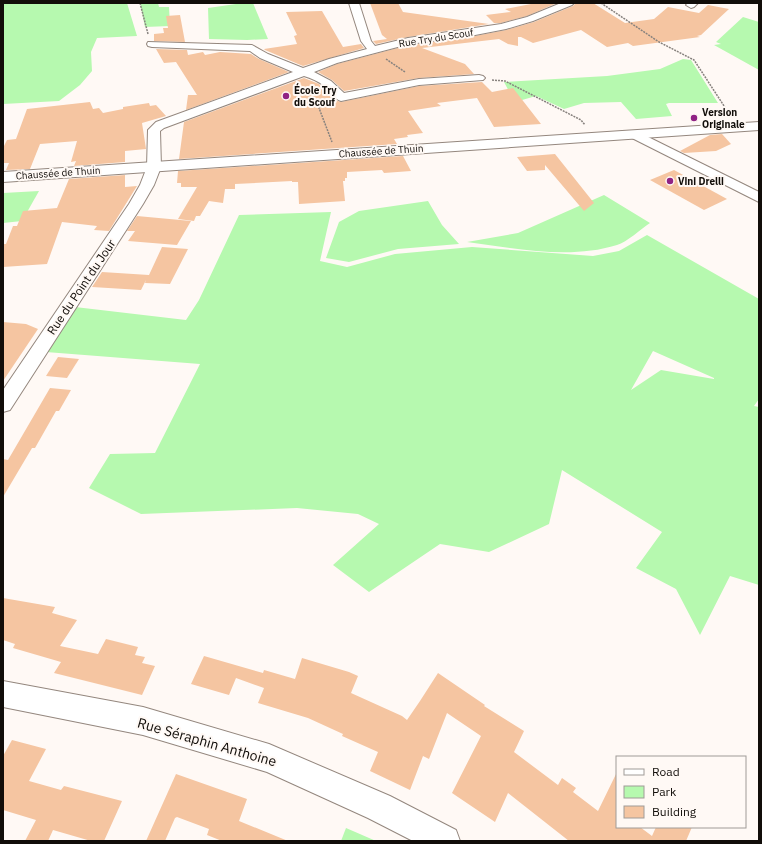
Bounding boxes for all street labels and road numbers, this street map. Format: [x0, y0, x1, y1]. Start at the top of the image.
street label: Rue Try du Scouf [398, 26, 475, 50]
street label: Chaussée de Thuin [338, 142, 424, 160]
street label: Chaussée de Thuin [15, 164, 101, 182]
street label: Rue du Point du Jour [44, 236, 119, 338]
street label: Rue Séraphin Anthoine [135, 714, 279, 771]

